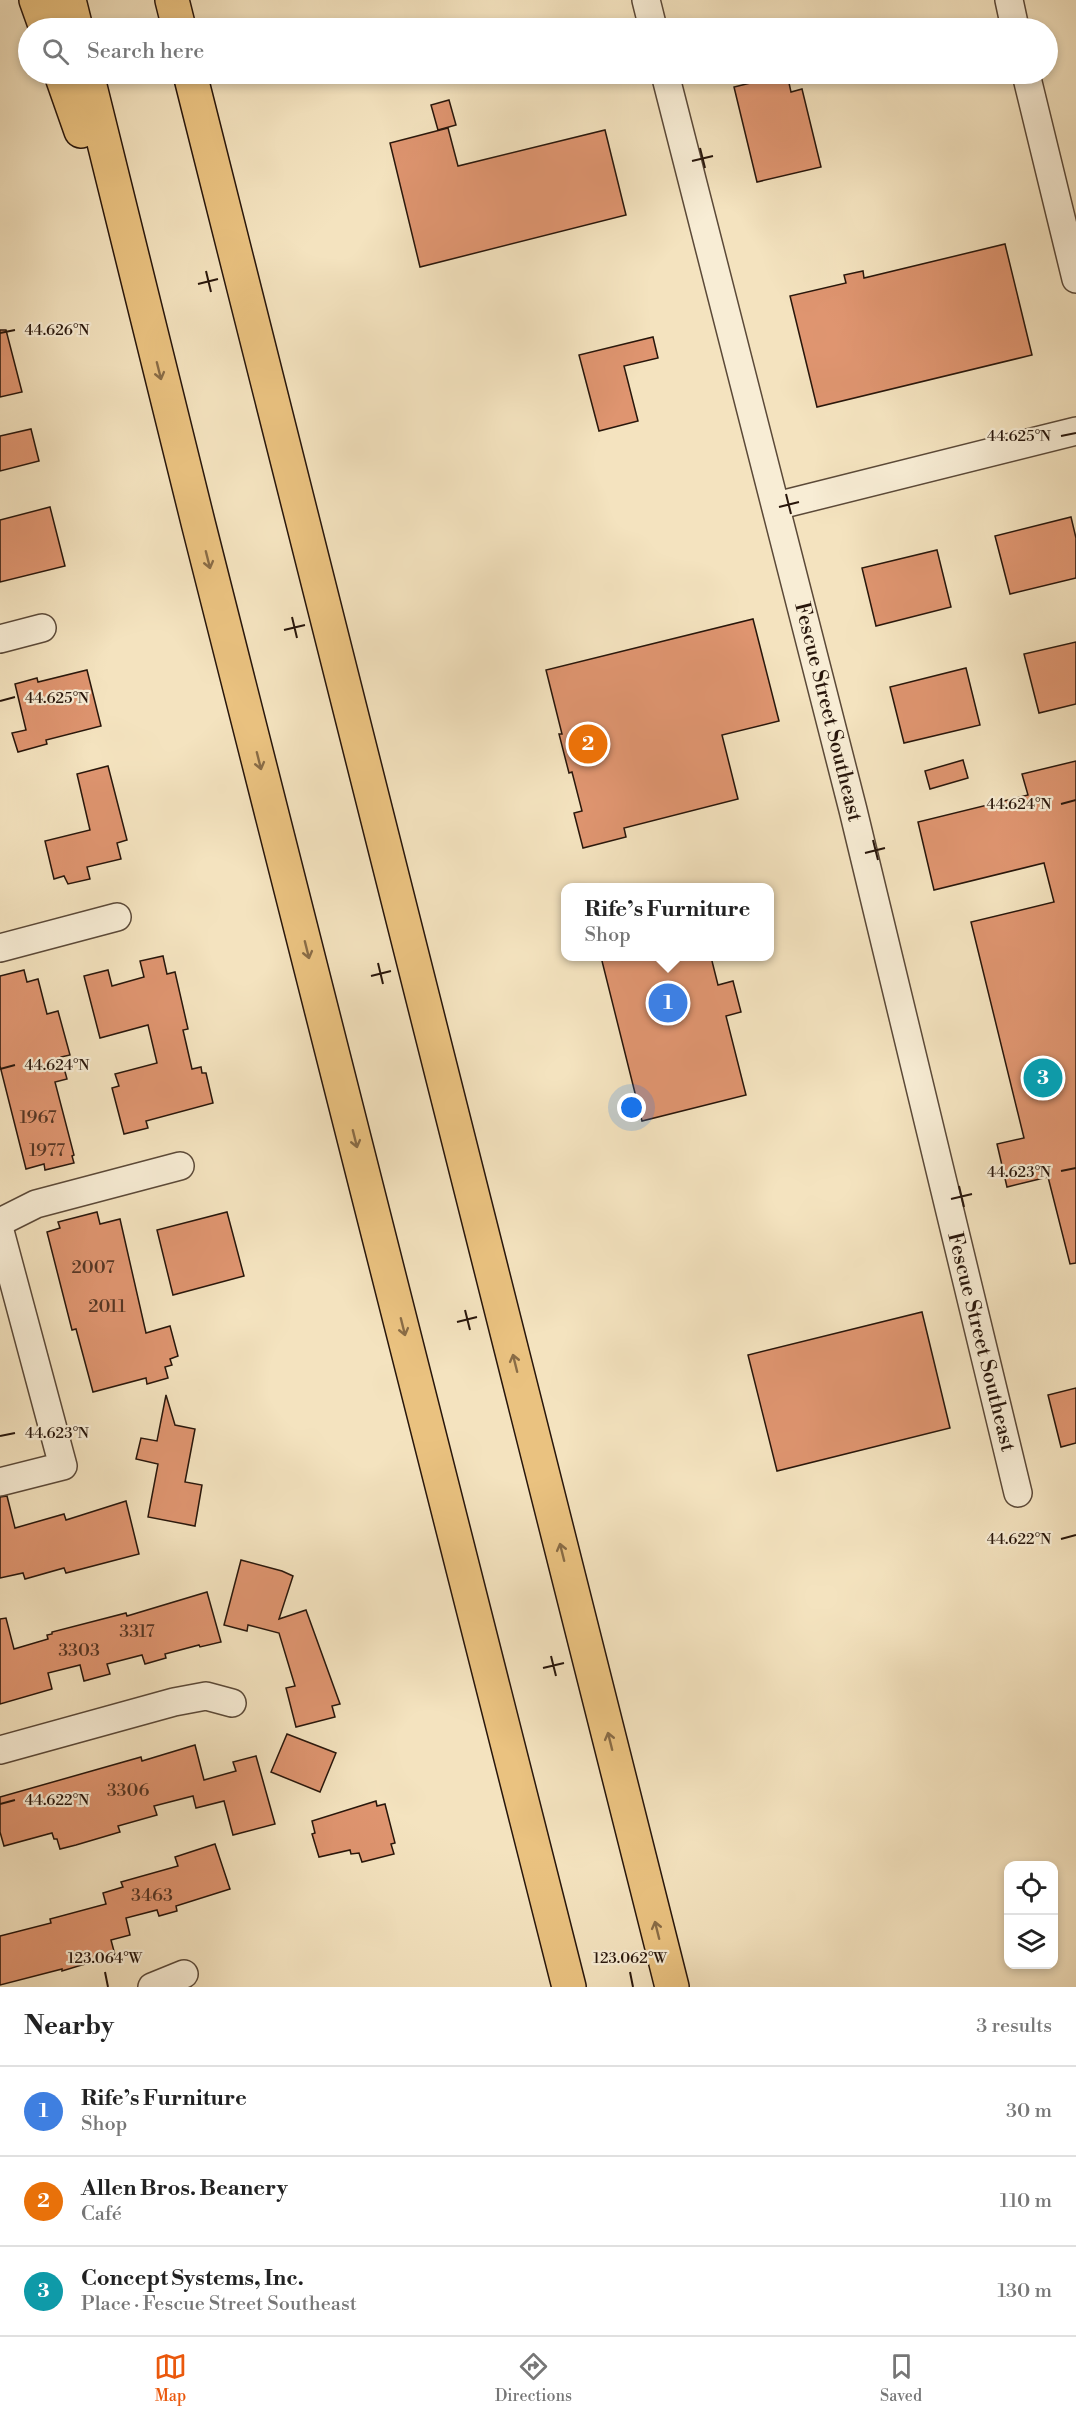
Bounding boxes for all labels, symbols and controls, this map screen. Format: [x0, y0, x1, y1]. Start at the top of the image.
search box [18, 18, 1058, 84]
icon: search [39, 35, 72, 68]
text: Search here [87, 38, 204, 65]
text: 44.626°N [25, 321, 89, 340]
one-way arrow [154, 361, 166, 380]
text: 44.625°N [987, 427, 1051, 446]
one-way arrow [202, 550, 214, 569]
street label: Fescue Street Southeast [788, 600, 868, 825]
text: 44.625°N [25, 689, 89, 708]
pin: 2 [568, 722, 608, 766]
one-way arrow [253, 751, 265, 770]
text: 44.624°N [987, 795, 1051, 814]
popup [561, 883, 774, 961]
text: Rife’s Furniture [585, 896, 750, 923]
text: Shop [585, 923, 631, 948]
one-way arrow [302, 940, 313, 959]
pin: 1 [648, 980, 688, 1026]
text: 44.624°N [25, 1056, 89, 1075]
pin: 3 [1024, 1056, 1062, 1100]
your location [617, 1093, 646, 1122]
house number: 1967 [19, 1106, 57, 1129]
one-way arrow [350, 1129, 362, 1148]
house number: 1977 [29, 1139, 65, 1162]
text: 44.623°N [987, 1163, 1051, 1182]
street label: Fescue Street Southeast [941, 1230, 1021, 1455]
house number: 2007 [72, 1256, 114, 1279]
house number: 2011 [88, 1295, 126, 1318]
one-way arrow [398, 1318, 410, 1337]
one-way arrow [508, 1354, 520, 1373]
text: 44.623°N [25, 1424, 89, 1443]
text: 44.622°N [987, 1530, 1051, 1549]
one-way arrow [556, 1543, 568, 1562]
house number: 3317 [119, 1620, 155, 1643]
house number: 3303 [58, 1639, 100, 1662]
one-way arrow [603, 1732, 615, 1751]
house number: 3306 [107, 1779, 149, 1802]
text: 44.622°N [25, 1791, 89, 1810]
map controls [1004, 1861, 1058, 1969]
button: locate [1004, 1861, 1058, 1915]
house number: 3463 [131, 1884, 173, 1907]
button: layers [1004, 1915, 1058, 1969]
one-way arrow [651, 1921, 663, 1940]
text: 123.064°W [68, 1949, 143, 1968]
text: 123.062°W [593, 1949, 667, 1968]
text: Nearby [24, 2010, 114, 2042]
text: 3 results [976, 2014, 1052, 2039]
text: Rife’s Furniture [81, 2085, 247, 2112]
text: 1 [39, 2099, 48, 2124]
text: 30 m [1006, 2099, 1052, 2124]
text: Shop [81, 2112, 127, 2137]
text: Allen Bros. Beanery [81, 2175, 288, 2202]
text: 2 [37, 2189, 50, 2214]
text: 110 m [1000, 2189, 1052, 2214]
text: Café [81, 2202, 122, 2227]
text: Concept Systems, Inc. [81, 2265, 304, 2292]
text: 3 [37, 2279, 50, 2304]
text: 130 m [997, 2279, 1052, 2304]
text: Place · Fescue Street Southeast [81, 2292, 357, 2317]
tab: Map [154, 2350, 187, 2406]
tab: Directions [495, 2350, 572, 2406]
tab: Saved [880, 2350, 922, 2406]

